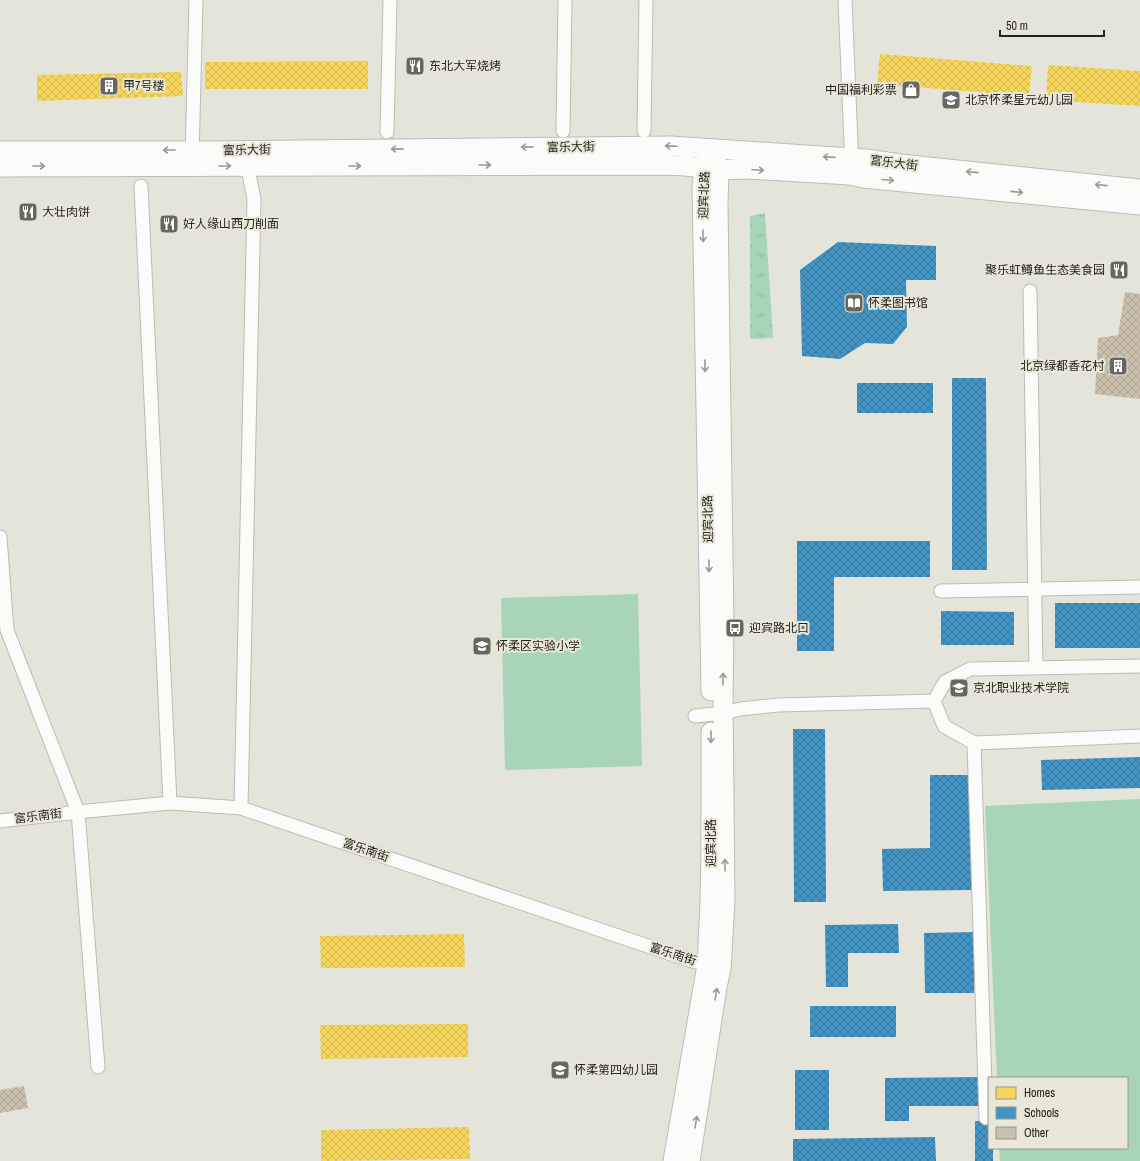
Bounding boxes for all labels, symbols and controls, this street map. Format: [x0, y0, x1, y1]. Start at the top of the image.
scale bar [1000, 12, 1104, 38]
text: 50 m [1006, 18, 1028, 34]
restaurant icon: 东北大军烧烤 [404, 55, 426, 77]
place label: 东北大军烧烤 [429, 58, 501, 74]
building icon: 甲7号楼 [98, 75, 120, 97]
place label: 甲7号楼 [123, 78, 164, 94]
shop icon: 中国福利彩票 [900, 79, 922, 101]
place label: 中国福利彩票 [825, 82, 897, 98]
school or university icon: 北京怀柔星元幼儿园 [940, 89, 962, 111]
place label: 北京怀柔星元幼儿园 [965, 92, 1073, 108]
street label: 富乐大街 [547, 139, 595, 155]
street label: 富乐大街 [223, 142, 271, 158]
one-way arrow [665, 142, 678, 150]
one-way arrow [521, 143, 534, 151]
one-way arrow [391, 145, 404, 153]
one-way arrow [163, 146, 176, 154]
street label: 富乐大街 [869, 152, 919, 174]
one-way arrow [823, 154, 836, 161]
one-way arrow [478, 161, 491, 169]
one-way arrow [218, 162, 231, 170]
one-way arrow [348, 162, 361, 170]
one-way arrow [32, 163, 45, 170]
one-way arrow [751, 166, 764, 174]
one-way arrow [966, 168, 979, 175]
street label: 迎宾北路 [695, 171, 713, 219]
one-way arrow [881, 176, 894, 183]
one-way arrow [1095, 181, 1108, 188]
one-way arrow [1010, 189, 1023, 196]
restaurant icon: 大壮肉饼 [17, 201, 39, 223]
place label: 大壮肉饼 [42, 204, 90, 220]
restaurant icon: 好人缘山西刀削面 [158, 213, 180, 235]
place label: 好人缘山西刀削面 [183, 216, 279, 232]
one-way arrow [699, 229, 707, 242]
restaurant icon: 聚乐虹鳟鱼生态美食园 [1108, 259, 1130, 281]
place label: 聚乐虹鳟鱼生态美食园 [985, 262, 1105, 278]
library icon: 怀柔图书馆 [843, 292, 865, 314]
place label: 怀柔图书馆 [868, 295, 928, 311]
building icon: 北京绿都香花村 [1107, 355, 1129, 377]
place label: 北京绿都香花村 [1020, 358, 1105, 374]
one-way arrow [701, 359, 709, 372]
street label: 迎宾北路 [700, 495, 716, 543]
one-way arrow [705, 559, 713, 572]
bus stop icon: 迎宾路北口 [724, 617, 746, 639]
place label: 迎宾路北口 [749, 620, 809, 636]
school or university icon: 怀柔区实验小学 [471, 635, 493, 657]
place label: 怀柔区实验小学 [496, 638, 580, 654]
one-way arrow [720, 673, 727, 686]
school or university icon: 京北职业技术学院 [948, 677, 970, 699]
place label: 京北职业技术学院 [973, 680, 1069, 696]
one-way arrow [707, 730, 715, 743]
street label: 富乐南街 [13, 805, 63, 827]
street label: 迎宾北路 [703, 819, 719, 867]
street label: 富乐南街 [341, 835, 391, 865]
one-way arrow [721, 859, 729, 872]
street label: 富乐南街 [648, 939, 698, 969]
one-way arrow [712, 988, 720, 1001]
school or university icon: 怀柔第四幼儿园 [549, 1059, 571, 1081]
place label: 怀柔第四幼儿园 [574, 1062, 658, 1078]
legend [988, 1077, 1128, 1149]
text: Homes [1024, 1085, 1055, 1101]
text: Schools [1024, 1105, 1059, 1121]
one-way arrow [692, 1116, 700, 1129]
text: Other [1024, 1125, 1049, 1141]

